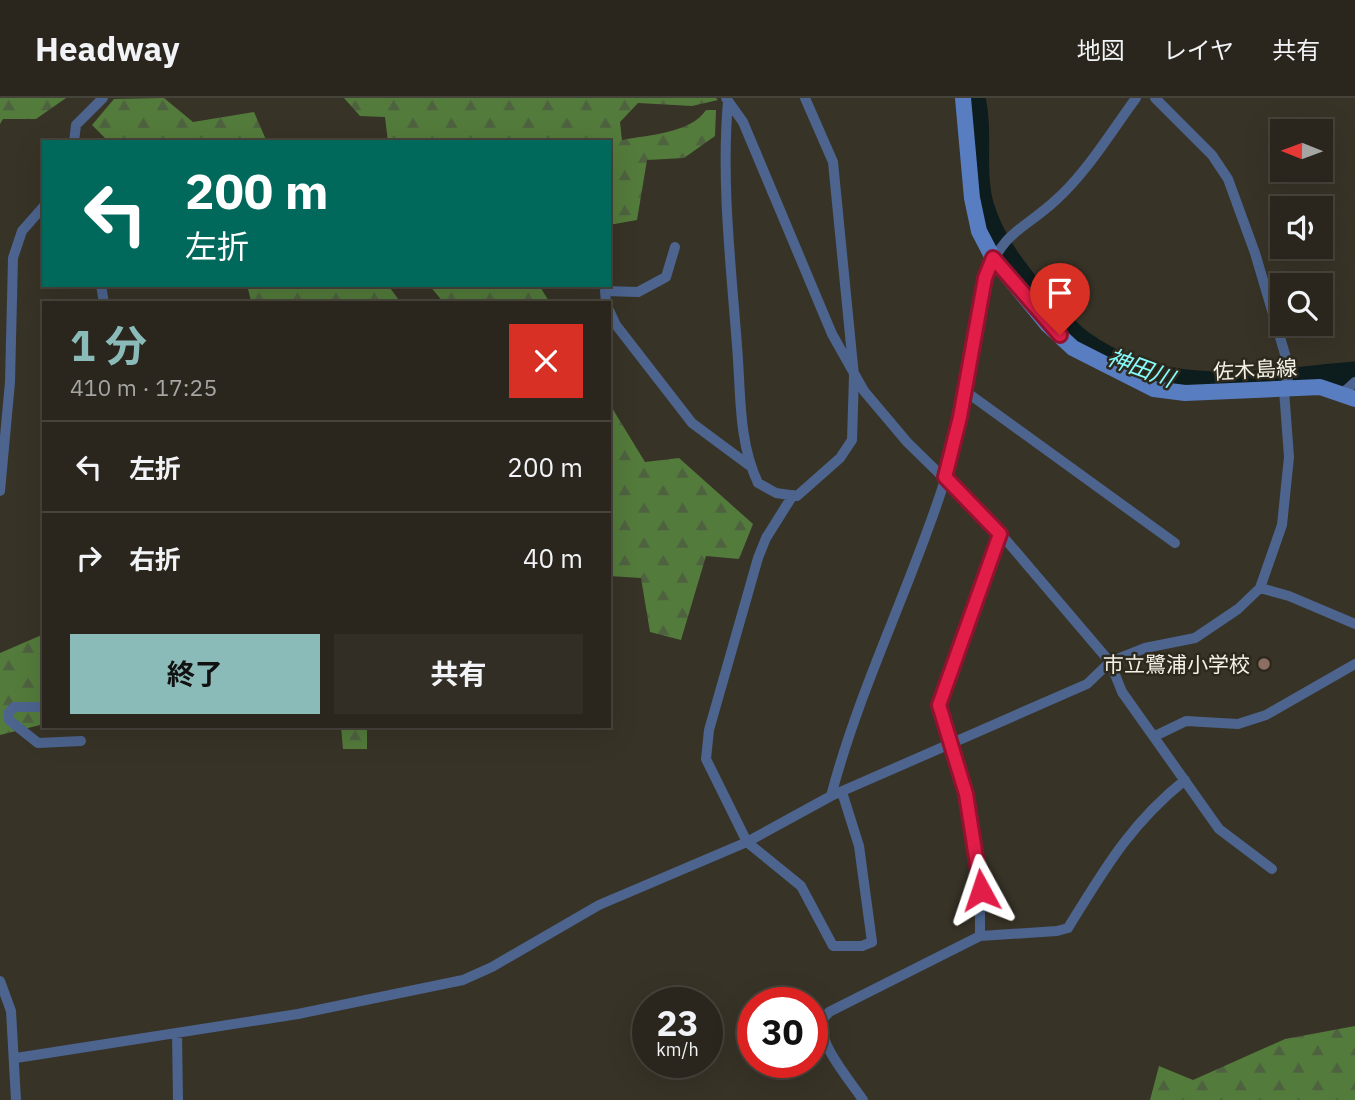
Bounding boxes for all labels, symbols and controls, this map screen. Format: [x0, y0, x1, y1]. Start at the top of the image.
text: Headway [35, 27, 180, 70]
text: 地図 [1077, 34, 1125, 66]
text: レイヤ [1163, 34, 1234, 66]
text: 共有 [1272, 34, 1320, 66]
north arrow [1270, 119, 1334, 182]
map controls [1270, 119, 1333, 336]
text: 200 m [185, 159, 329, 222]
icon: left [70, 168, 161, 259]
button: sound [1270, 196, 1333, 259]
text: 左折 [185, 225, 249, 267]
pin [1030, 263, 1090, 335]
button: search [1270, 273, 1333, 336]
icon: arrive [1041, 274, 1079, 312]
text: 1 分 [70, 318, 147, 373]
button: close [509, 324, 583, 398]
water label: 神田川 [1103, 341, 1181, 394]
street label: 佐木島線 [1212, 353, 1298, 385]
text: 410 m · 17:25 [70, 372, 217, 402]
icon: left [70, 448, 108, 486]
text: 200 m [507, 450, 583, 484]
text: 左折 [129, 451, 181, 485]
icon: right [70, 539, 108, 577]
text: 40 m [523, 541, 583, 575]
text: 右折 [129, 542, 181, 576]
button: 終了 [70, 634, 320, 714]
button: 共有 [334, 634, 583, 714]
place label: 市立鷺浦小学校 [1103, 650, 1250, 678]
marker: 市立鷺浦小学校 [1256, 656, 1272, 672]
position arrow [944, 853, 1018, 927]
speed limit sign: 30 [737, 987, 828, 1078]
text: 23 [656, 1000, 699, 1046]
text: km/h [656, 1038, 699, 1061]

